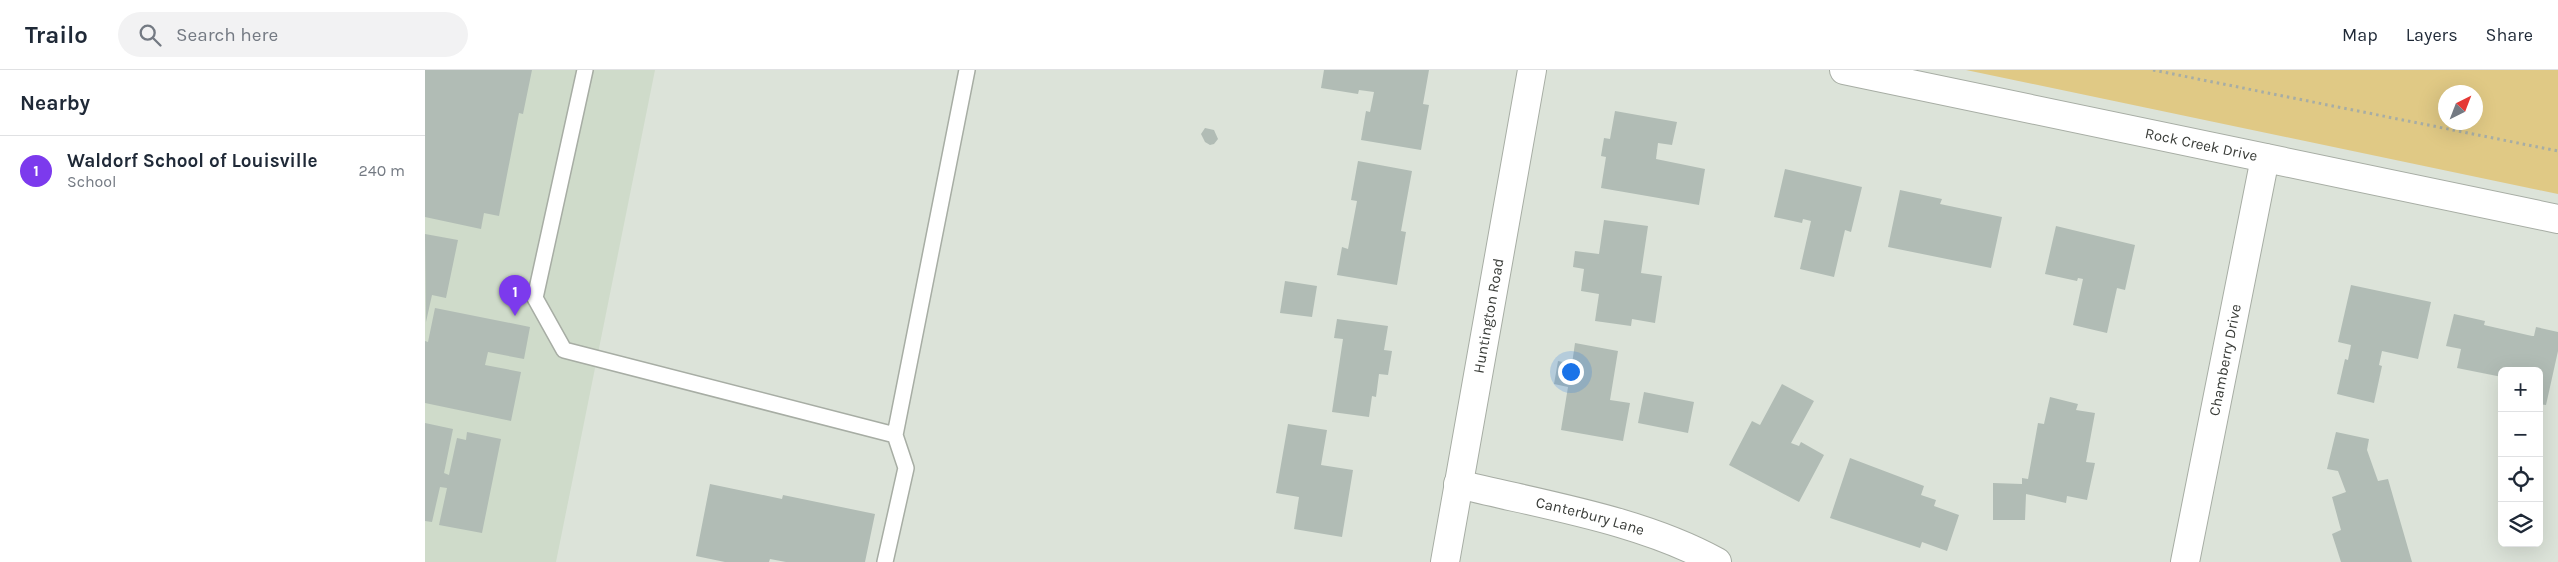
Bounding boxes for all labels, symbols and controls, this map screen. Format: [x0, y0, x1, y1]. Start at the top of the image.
search box [118, 12, 468, 57]
text: Trailo [25, 21, 88, 49]
icon: search [136, 21, 164, 49]
text: Search here [176, 24, 278, 46]
text: Map [2342, 24, 2378, 46]
text: Layers [2406, 24, 2458, 46]
text: Share [2486, 24, 2533, 46]
north arrow [2438, 85, 2483, 130]
text: Nearby [20, 91, 90, 115]
street label: Rock Creek Drive [2144, 124, 2259, 165]
text: Waldorf School of Louisville [67, 150, 318, 172]
text: 1 [33, 161, 39, 180]
text: 240 m [359, 161, 405, 180]
text: School [67, 172, 117, 191]
street label: Huntington Road [1469, 257, 1508, 375]
pin: 1 [499, 275, 531, 316]
street label: Chamberry Drive [2205, 302, 2245, 417]
your location [1558, 359, 1584, 385]
map controls [2498, 367, 2543, 547]
button: + [2498, 367, 2543, 412]
button: − [2498, 412, 2543, 457]
button: locate [2498, 457, 2543, 502]
street label: Canterbury Lane [1534, 493, 1647, 539]
button: layers [2498, 502, 2543, 547]

